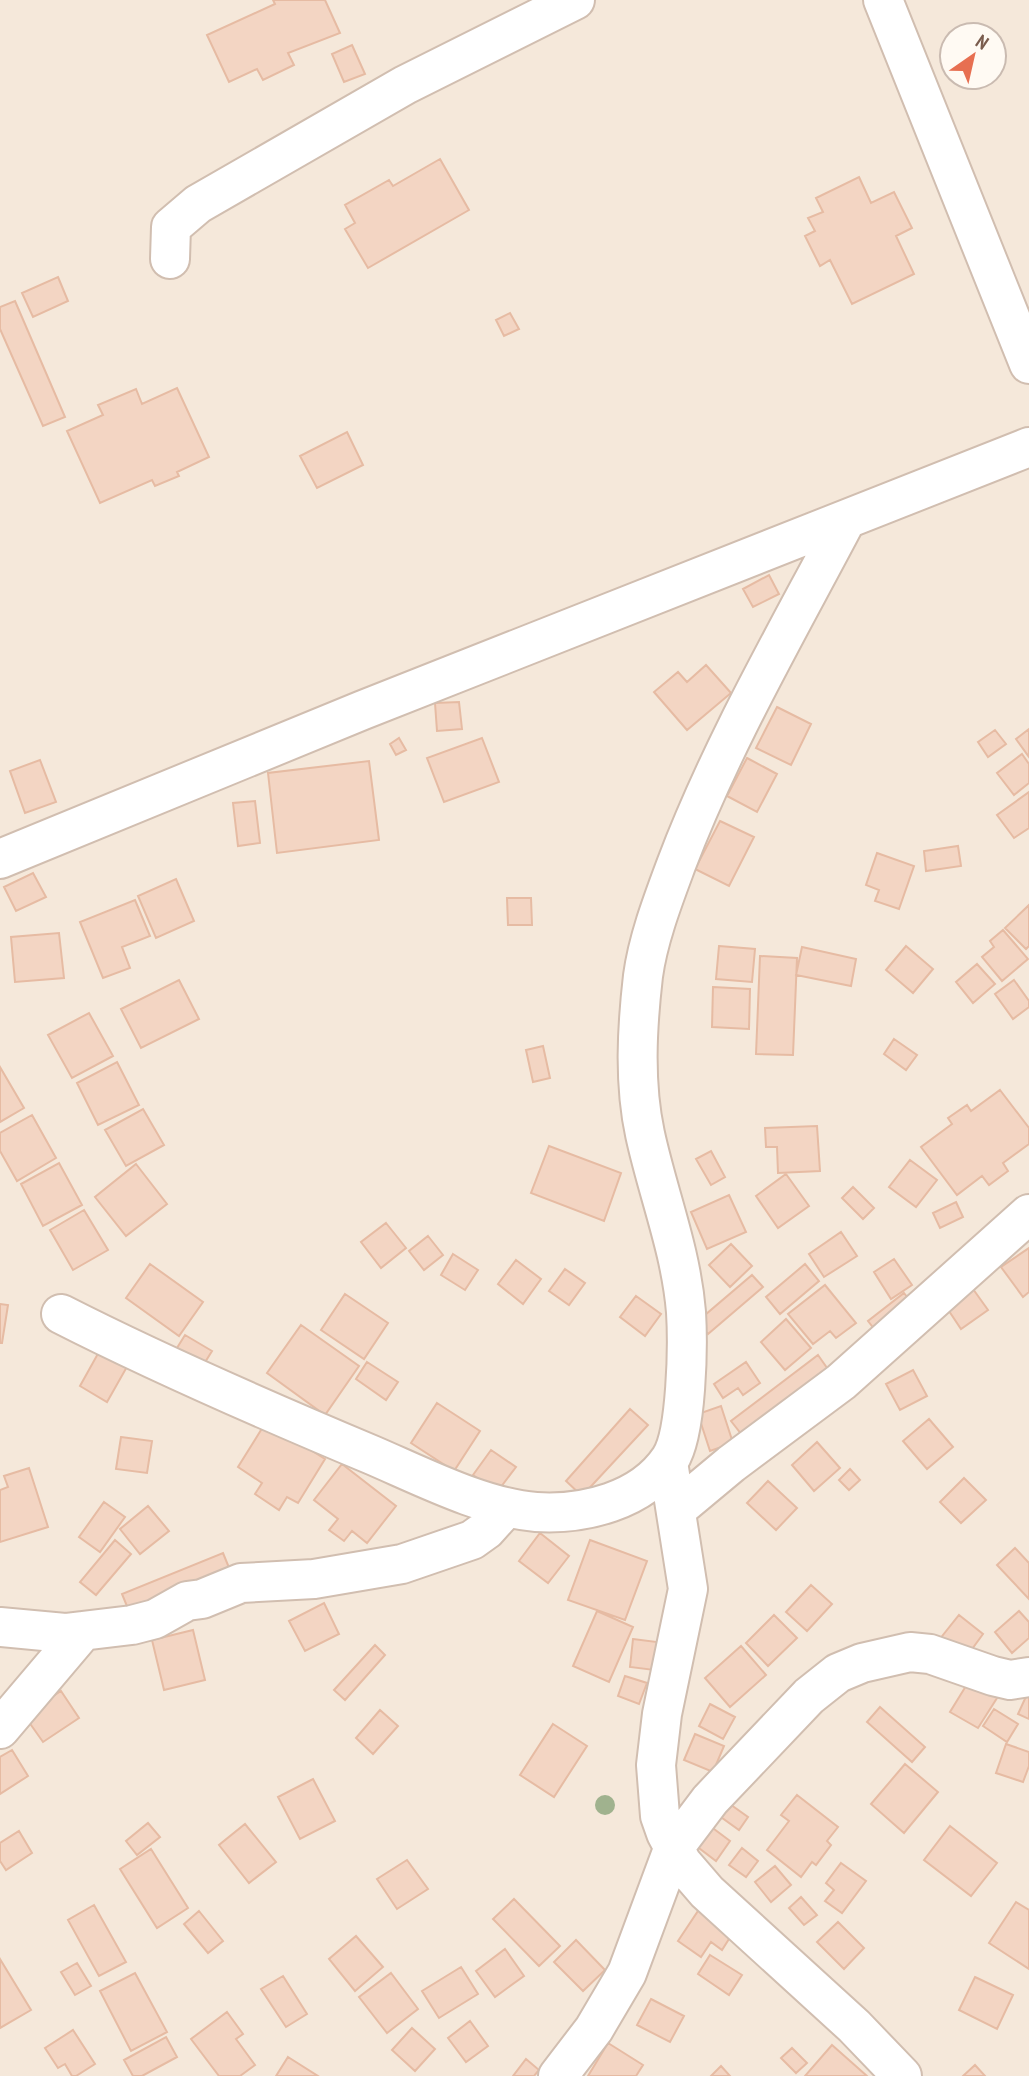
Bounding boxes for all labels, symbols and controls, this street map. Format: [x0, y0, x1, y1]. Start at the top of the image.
north arrow [938, 21, 1008, 91]
text: N [972, 29, 993, 55]

